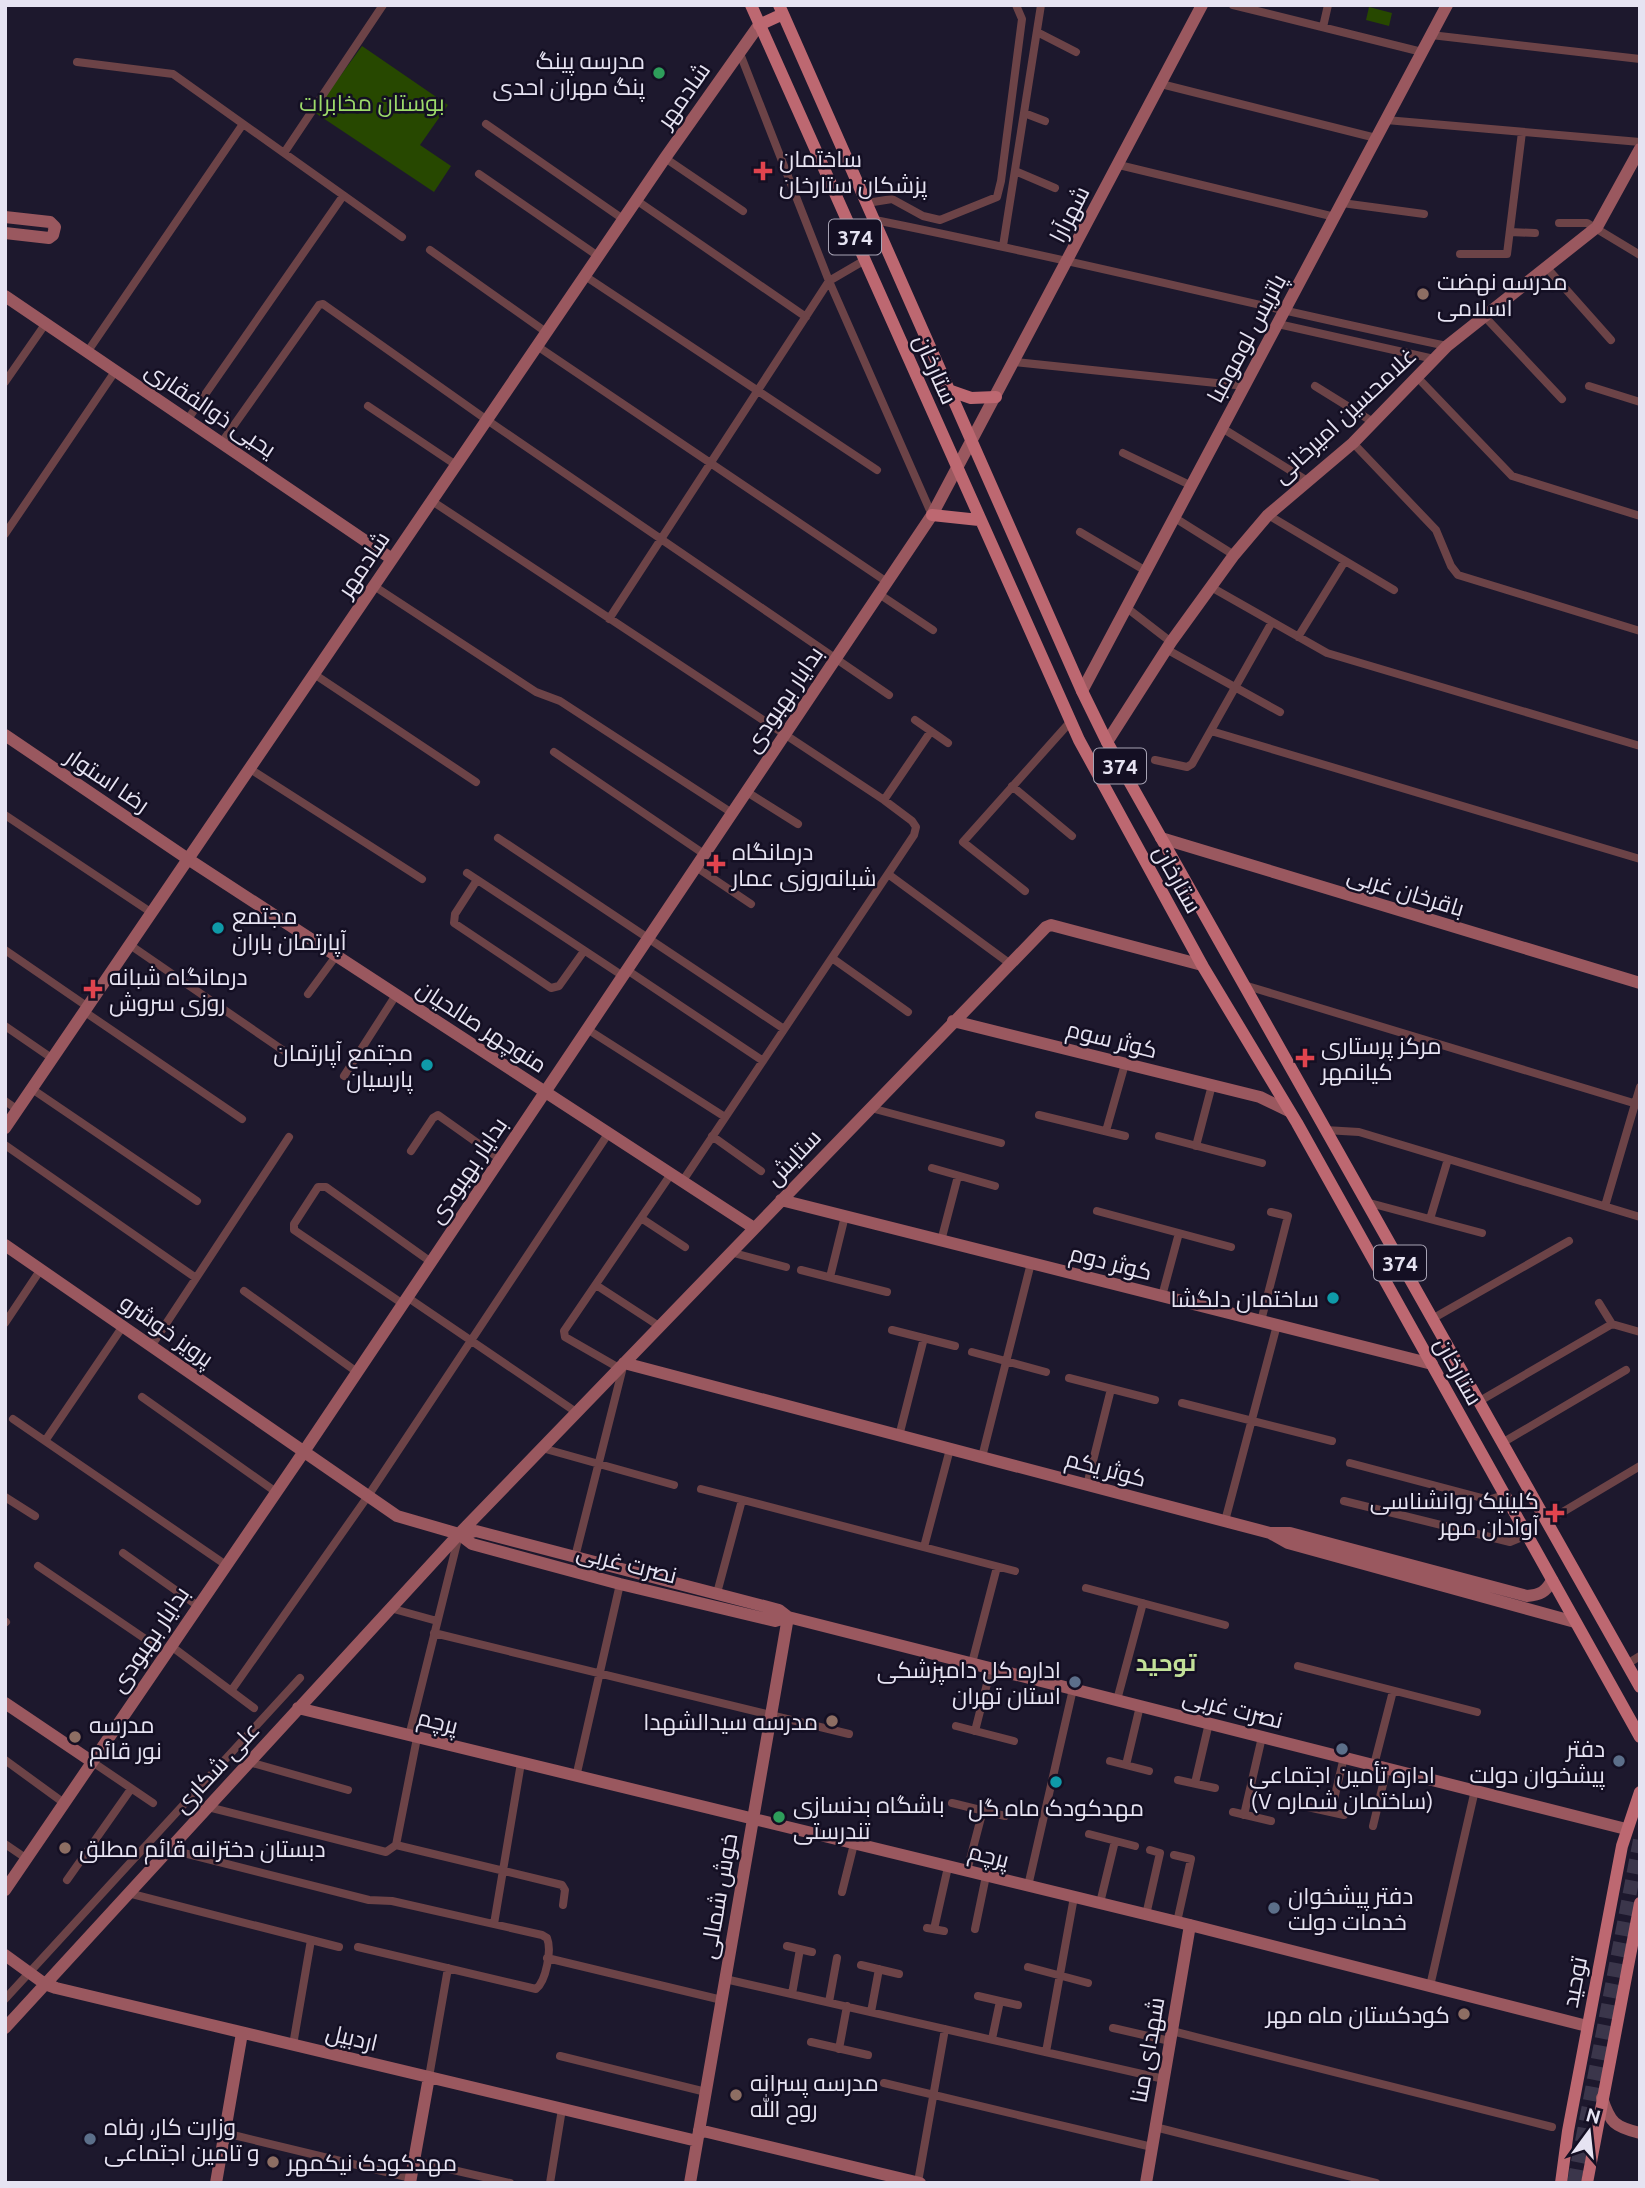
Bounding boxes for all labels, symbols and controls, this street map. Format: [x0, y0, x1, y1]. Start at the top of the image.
place label: مدرسه پینگ پنگ مهران احدی [493, 48, 645, 102]
street label: شادمهر [650, 58, 716, 135]
marker: مدرسه پینگ پنگ مهران احدی [651, 65, 667, 81]
park label: بوستان مخابرات [299, 90, 445, 117]
place label: ساختمان پزشکان ستارخان [779, 146, 927, 200]
marker: ساختمان پزشکان ستارخان [753, 161, 773, 181]
street label: شهرآرا [1044, 182, 1095, 247]
road number: 374 [829, 219, 881, 254]
street label: پاتریس لومومبا [1202, 269, 1293, 408]
place label: مدرسه نهضت اسلامی [1437, 269, 1567, 322]
marker: مدرسه نهضت اسلامی [1415, 286, 1431, 302]
street label: ستارخان [908, 330, 962, 408]
street label: غلامحسین امیرخانی [1267, 342, 1422, 489]
street label: یحیی ذوالفقاری [140, 356, 281, 463]
street label: شادمهر [331, 526, 396, 604]
street label: بدایار بهبودی [739, 641, 829, 758]
street label: رضا استوار [60, 742, 154, 818]
road number: 374 [1094, 748, 1146, 784]
place label: درمانگاه شبانه‌روزی عمار [730, 839, 877, 892]
street label: ستارخان [1148, 841, 1207, 918]
marker: درمانگاه شبانه‌روزی عمار [706, 854, 726, 874]
street label: باقرخان غربی [1344, 861, 1467, 923]
place label: مجتمع آپارتمان باران [232, 903, 347, 957]
marker: مجتمع آپارتمان باران [210, 920, 226, 936]
place label: درمانگاه شبانه روزی سروش [109, 964, 248, 1017]
street label: منوچهر صالحیان [411, 975, 552, 1080]
marker: درمانگاه شبانه روزی سروش [83, 979, 103, 999]
street label: کوثر سوم [1063, 1016, 1160, 1066]
place label: مرکز پرستاری کیانمهر [1319, 1033, 1441, 1086]
place label: مجتمع آپارتمان پارسیان [273, 1040, 413, 1094]
marker: مرکز پرستاری کیانمهر [1295, 1048, 1315, 1068]
marker: مجتمع آپارتمان پارسیان [419, 1057, 435, 1073]
street label: بدایار بهبودی [423, 1112, 513, 1229]
street label: ستایش [761, 1124, 827, 1191]
street label: کوثر دوم [1066, 1240, 1155, 1288]
road number: 374 [1374, 1246, 1426, 1280]
place label: ساختمان دلگشا [1170, 1286, 1319, 1313]
street label: پرویز خوشرو [114, 1289, 218, 1374]
marker: ساختمان دلگشا [1325, 1290, 1341, 1306]
street label: ستارخان [1429, 1333, 1488, 1410]
street label: کوثر یکم [1062, 1445, 1149, 1495]
place label: کلینیک روانشناسی آوادان مهر [1370, 1488, 1539, 1541]
marker: کلینیک روانشناسی آوادان مهر [1545, 1503, 1565, 1523]
street label: نصرت غربی [574, 1538, 680, 1589]
street label: بدایار بهبودی [105, 1581, 195, 1698]
district label: توحید [1136, 1649, 1198, 1677]
place label: اداره کل دامپزشکی استان تهران [877, 1657, 1061, 1710]
marker: اداره کل دامپزشکی استان تهران [1067, 1674, 1083, 1690]
street label: نصرت غربی [1180, 1683, 1286, 1734]
street label: پرچم [414, 1704, 461, 1742]
place label: مدرسه سیدالشهدا [643, 1709, 818, 1736]
place label: مدرسه نور قائم [89, 1712, 162, 1767]
marker: مدرسه سیدالشهدا [824, 1713, 840, 1729]
street label: علی شکاری [168, 1717, 265, 1819]
marker: مدرسه نور قائم [67, 1729, 83, 1745]
place label: دفتر پیشخوان دولت [1470, 1736, 1605, 1790]
marker: اداره تأمین اجتماعی (ساختمان شماره ۷) [1334, 1741, 1350, 1757]
marker: دفتر پیشخوان دولت [1611, 1753, 1627, 1769]
place label: اداره تأمین اجتماعی (ساختمان شماره ۷) [1249, 1760, 1435, 1815]
marker: مهدکودک ماه گل [1048, 1774, 1064, 1790]
place label: باشگاه بدنسازی تندرستی [793, 1792, 945, 1845]
place label: مهدکودک ماه گل [968, 1795, 1144, 1822]
marker: باشگاه بدنسازی تندرستی [771, 1809, 787, 1825]
street label: خوش شمالی [695, 1831, 743, 1961]
place label: دبستان دخترانه قائم مطلق [79, 1836, 326, 1865]
street label: پرچم [965, 1838, 1012, 1876]
marker: دبستان دخترانه قائم مطلق [57, 1840, 73, 1856]
place label: دفتر پیشخوان خدمات دولت [1288, 1883, 1413, 1935]
marker: دفتر پیشخوان خدمات دولت [1266, 1900, 1282, 1916]
street label: توحید [1557, 1954, 1592, 2010]
street label: شهدای منا [1125, 1995, 1171, 2105]
place label: کودکستان ماه مهر [1264, 2002, 1450, 2029]
marker: کودکستان ماه مهر [1456, 2006, 1472, 2022]
street label: اردبیل [323, 2019, 380, 2057]
place label: مدرسه پسرانه روح الله [750, 2070, 879, 2125]
marker: مدرسه پسرانه روح الله [728, 2087, 744, 2103]
north arrow [1554, 2097, 1624, 2167]
text: N [1584, 2103, 1603, 2128]
place label: وزارت کار، رفاه و تامین اجتماعی [104, 2114, 260, 2167]
marker: وزارت کار، رفاه و تامین اجتماعی [82, 2131, 98, 2147]
place label: مهدکودک نیکمهر [285, 2150, 457, 2177]
marker: مهدکودک نیکمهر [265, 2154, 281, 2170]

